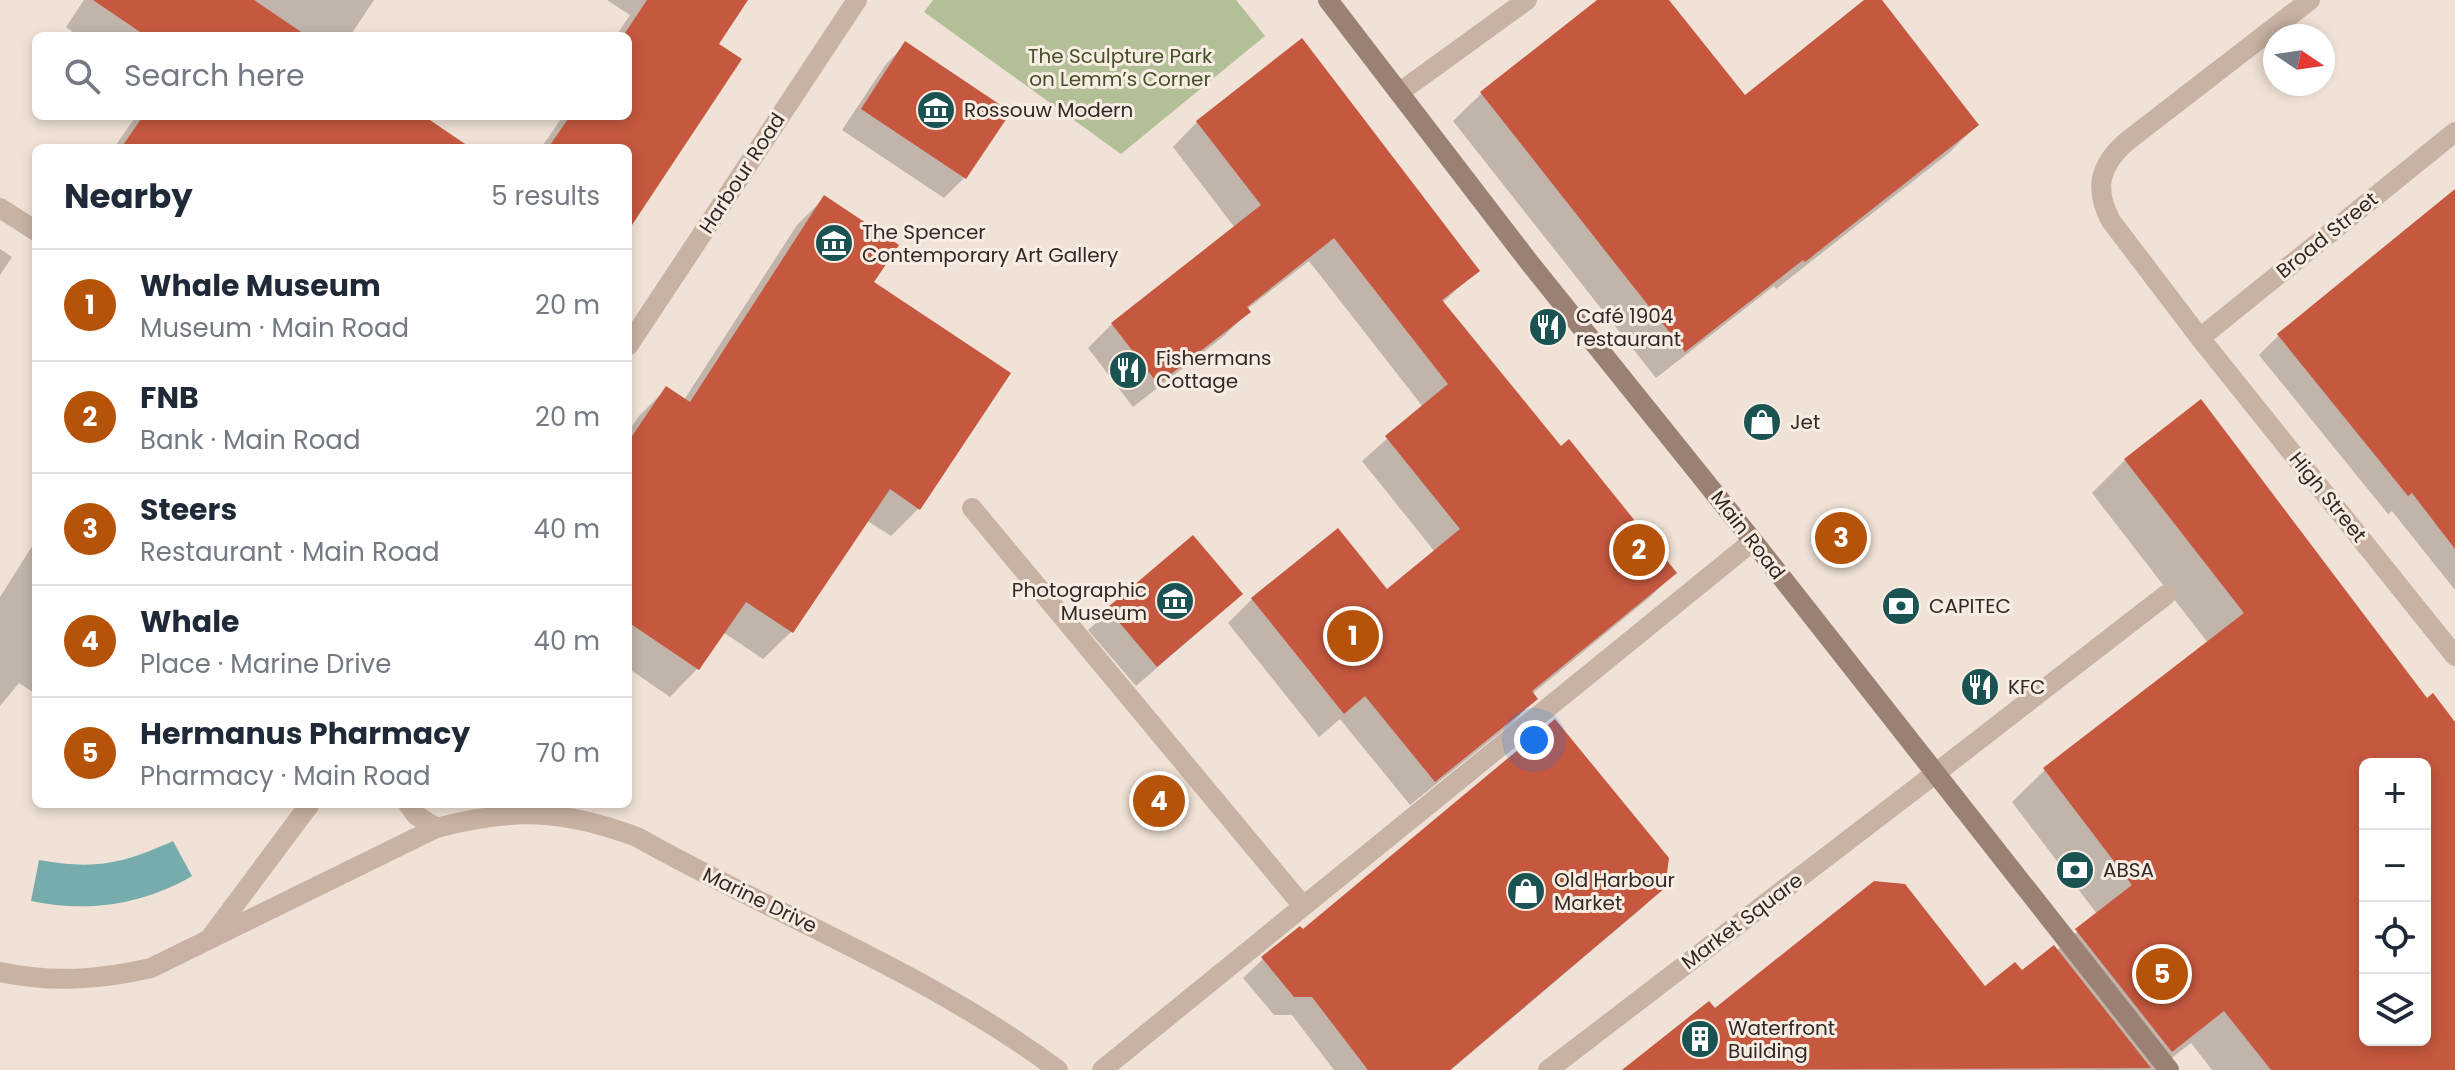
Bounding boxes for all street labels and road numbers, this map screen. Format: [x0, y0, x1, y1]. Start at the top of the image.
street label: Harbour Road [692, 107, 792, 239]
street label: Broad Street [2270, 185, 2384, 285]
street label: High Street [2283, 446, 2373, 548]
street label: Main Road [1704, 485, 1792, 585]
street label: Marine Drive [698, 860, 822, 940]
street label: Market Square [1676, 866, 1808, 976]

